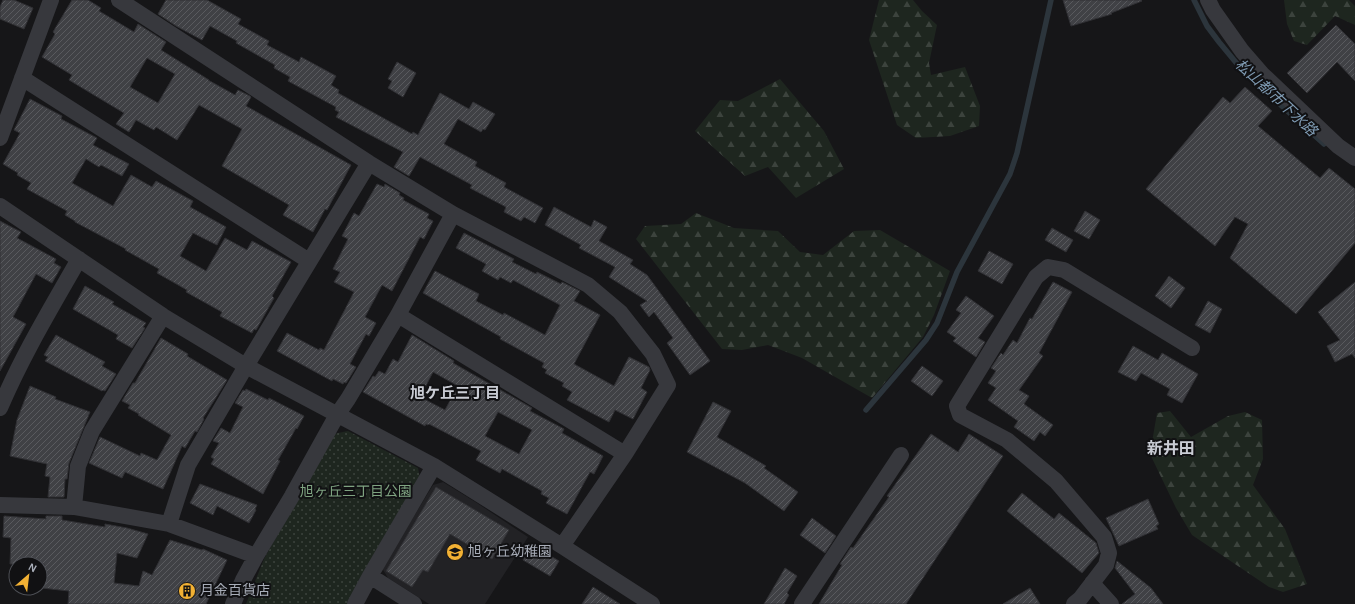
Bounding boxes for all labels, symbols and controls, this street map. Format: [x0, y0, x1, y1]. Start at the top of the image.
water label: 松山都市下水路 [1232, 56, 1322, 141]
district label: 旭ケ丘三丁目 [410, 385, 500, 401]
district label: 新井田 [1147, 439, 1195, 457]
park label: 旭ヶ丘三丁目公園 [300, 484, 412, 499]
school or university icon: 旭ヶ丘幼稚園 [445, 542, 465, 562]
place label: 旭ヶ丘幼稚園 [468, 544, 552, 559]
north arrow [8, 556, 48, 596]
text: N [26, 561, 38, 574]
building icon: 月金百貨店 [177, 581, 197, 601]
place label: 月金百貨店 [200, 582, 270, 598]

